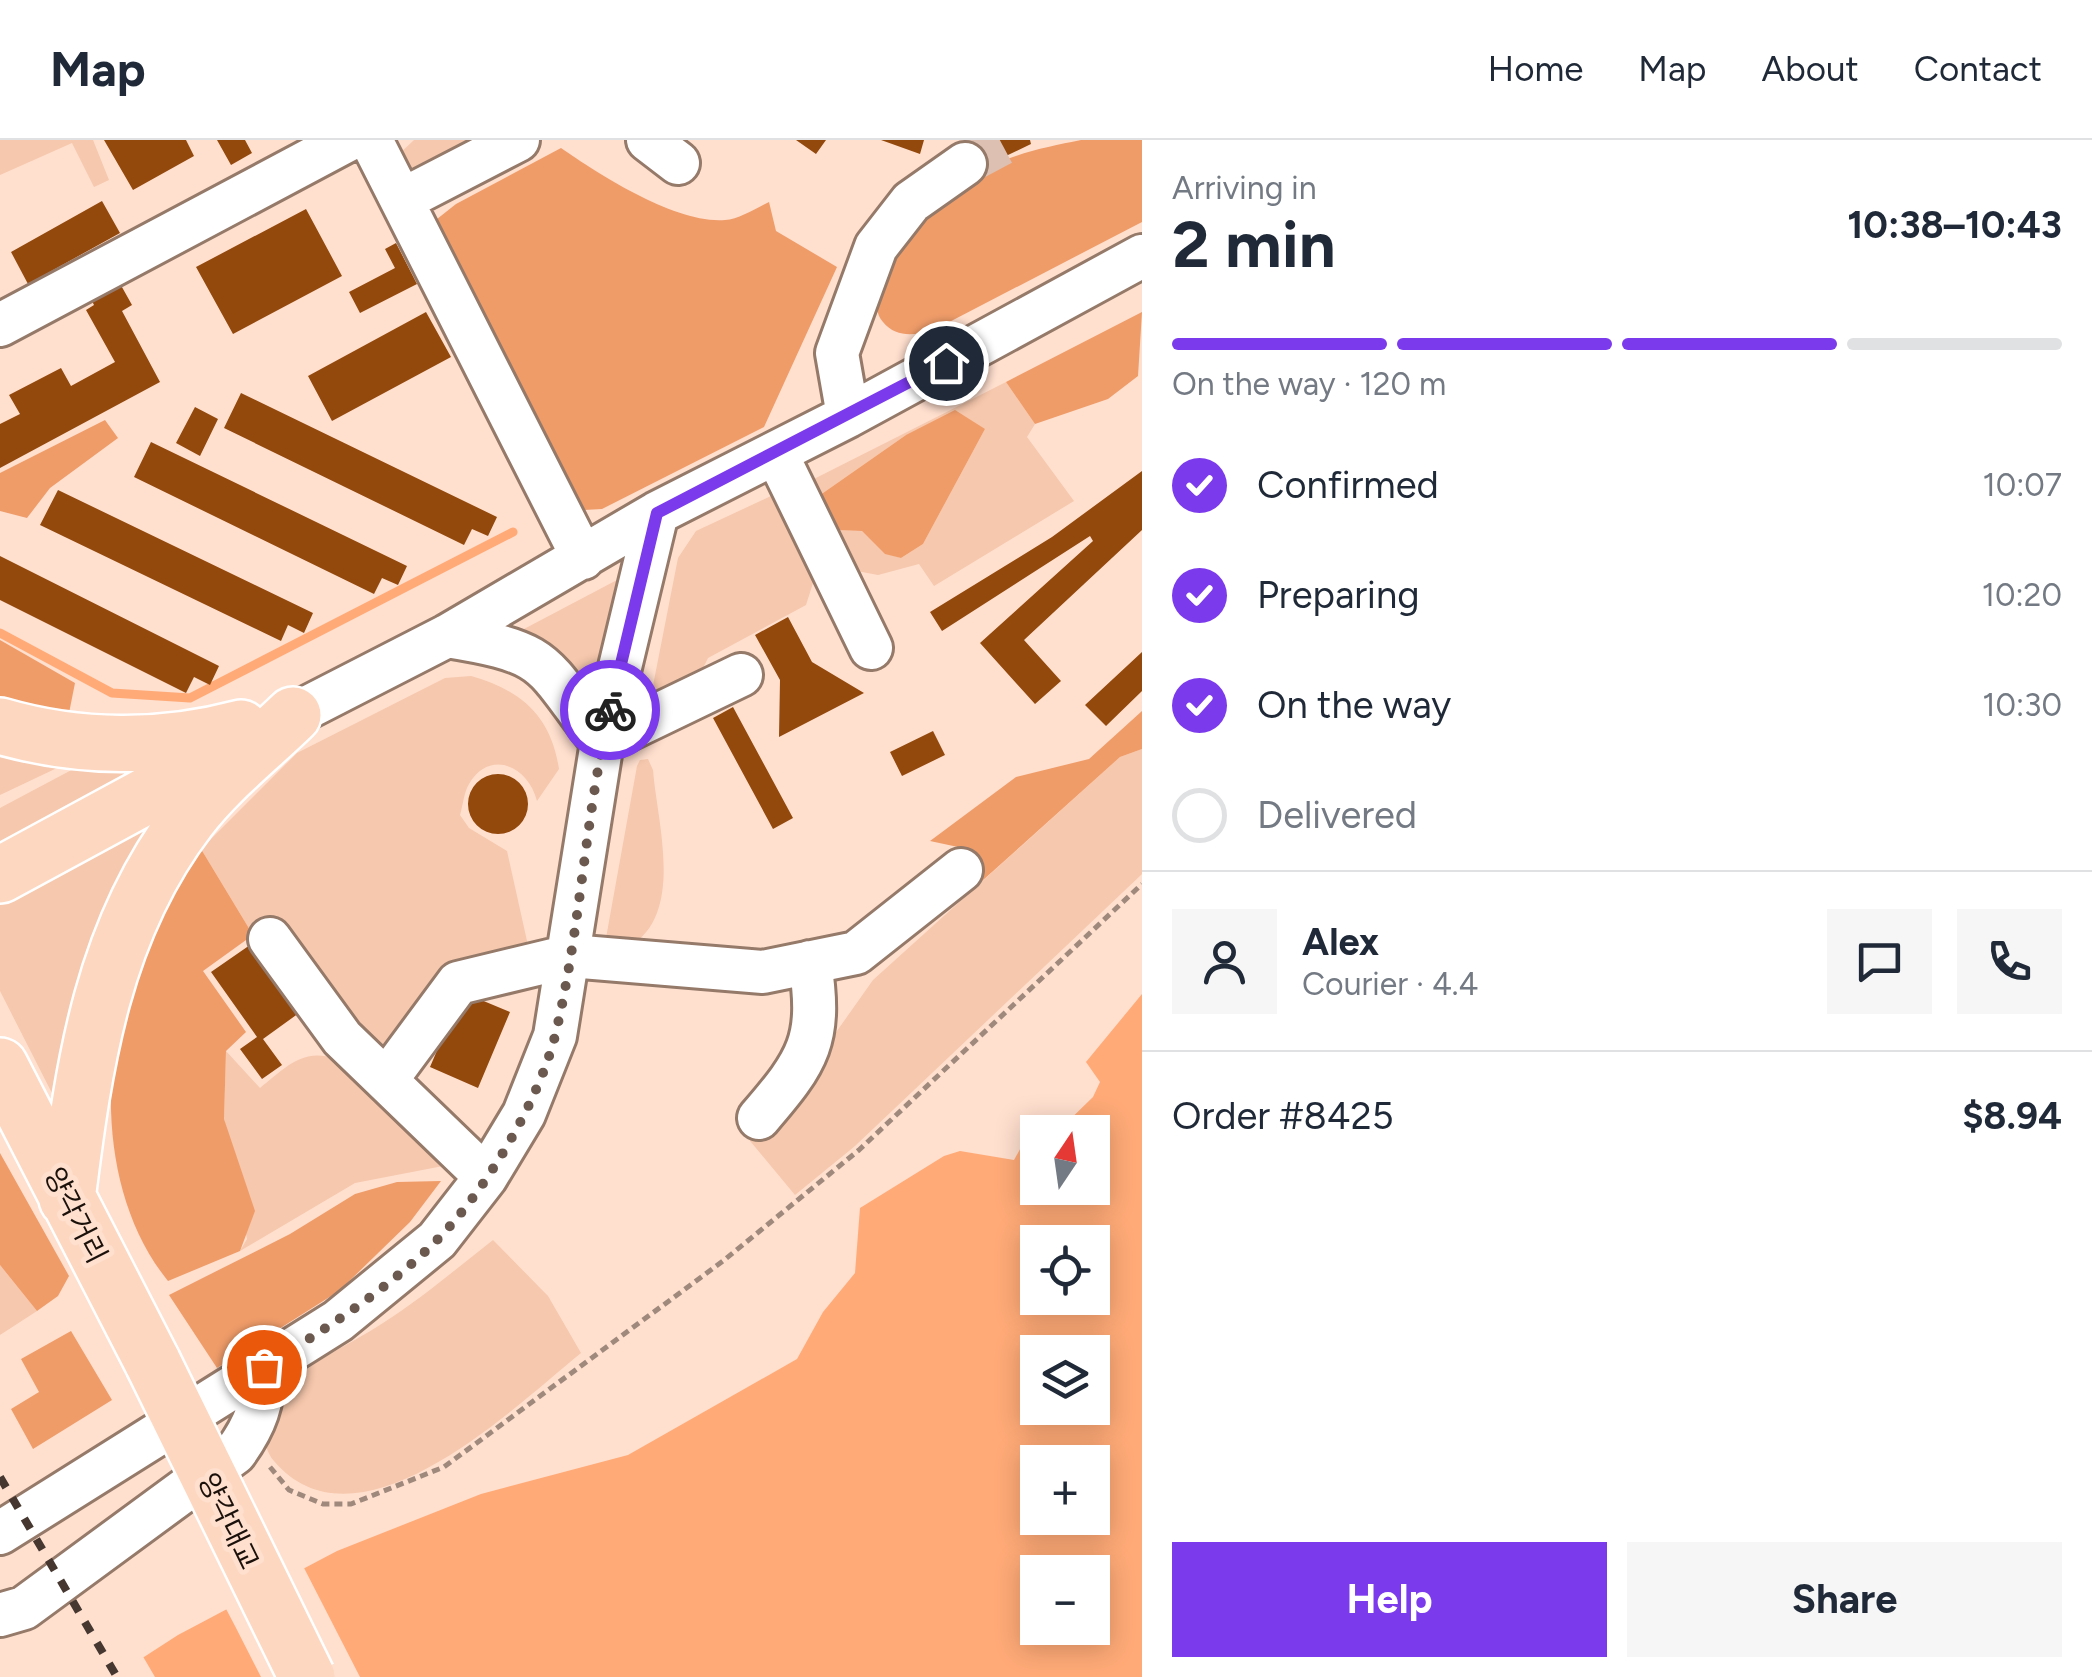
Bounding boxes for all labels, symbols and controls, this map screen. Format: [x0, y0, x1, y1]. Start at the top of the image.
text: Map [50, 40, 146, 98]
text: Home [1488, 48, 1583, 90]
text: Map [1638, 48, 1707, 90]
text: About [1762, 48, 1859, 90]
text: Contact [1914, 48, 2042, 90]
text: Arriving in [1172, 169, 1317, 207]
text: 10:38–10:43 [1847, 202, 2062, 248]
text: 2 min [1172, 205, 1336, 283]
pin [904, 321, 989, 406]
icon: home [919, 336, 974, 391]
text: On the way · 120 m [1172, 365, 1446, 403]
icon: check [1172, 458, 1227, 513]
text: Confirmed [1257, 462, 1439, 508]
text: 10:07 [1982, 466, 2062, 504]
icon: check [1172, 568, 1227, 623]
text: Preparing [1257, 572, 1419, 618]
text: 10:20 [1982, 576, 2062, 614]
courier [560, 660, 660, 760]
icon: check [1172, 678, 1227, 733]
text: On the way [1257, 682, 1451, 728]
icon: bike [583, 683, 638, 738]
text: 10:30 [1982, 686, 2062, 724]
text: Delivered [1257, 792, 1417, 838]
button: person [1172, 909, 1277, 1014]
button: chat [1827, 909, 1932, 1014]
button: phone [1957, 909, 2062, 1014]
text: Alex [1302, 919, 1379, 965]
text: Courier · 4.4 [1302, 965, 1478, 1003]
text: Order #8425 [1172, 1093, 1394, 1139]
text: $8.94 [1962, 1093, 2062, 1139]
north arrow [1020, 1115, 1110, 1205]
map controls [1020, 1115, 1110, 1645]
street label: 양각거리 [37, 1161, 115, 1269]
button: locate [1020, 1225, 1110, 1315]
pin [222, 1325, 307, 1410]
button: layers [1020, 1335, 1110, 1425]
icon: bag [237, 1340, 292, 1395]
button: + [1020, 1445, 1110, 1535]
street label: 양각대교 [191, 1467, 267, 1575]
button: Help [1172, 1542, 1607, 1657]
button: Share [1627, 1542, 2062, 1657]
button: − [1020, 1555, 1110, 1645]

